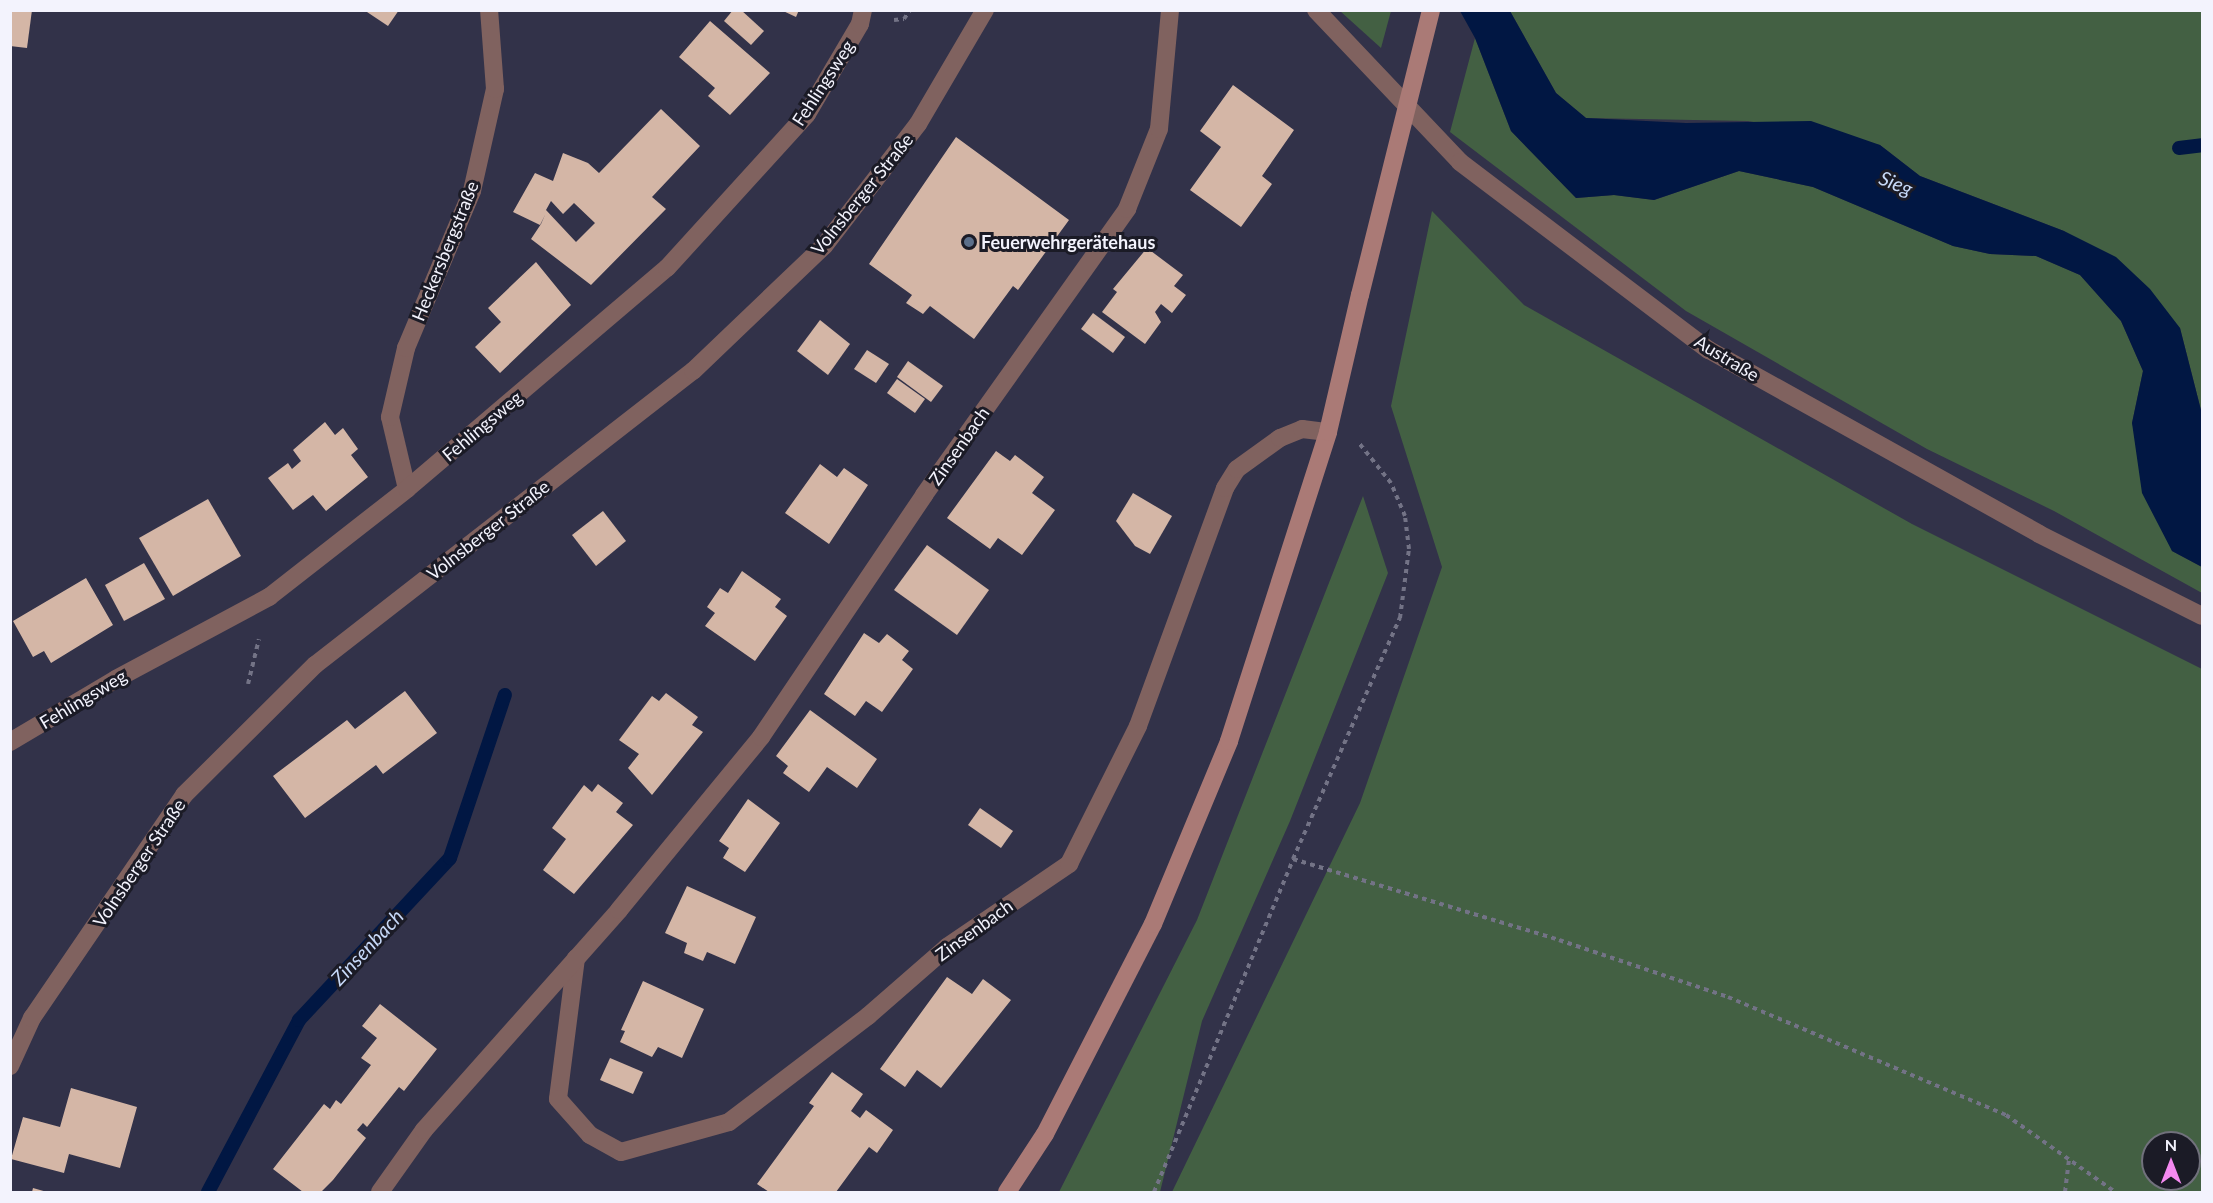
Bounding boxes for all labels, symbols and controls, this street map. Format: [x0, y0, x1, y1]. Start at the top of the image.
street label: Fehlingsweg [787, 36, 859, 130]
street label: Volnsberger Straße [806, 129, 918, 259]
water label: Sieg [1876, 166, 1916, 200]
street label: Heckersbergstraße [407, 178, 483, 324]
place label: Feuerwehrgerätehaus [981, 231, 1155, 253]
marker: Feuerwehrgerätehaus [962, 235, 976, 249]
street label: Austraße [1691, 330, 1763, 386]
street label: Fehlingsweg [438, 386, 526, 466]
street label: Zinsenbach [924, 403, 994, 489]
street label: Volnsberger Straße [422, 475, 554, 585]
street label: Fehlingsweg [36, 665, 130, 733]
street label: Volnsberger Straße [88, 795, 190, 931]
street label: Zinsenbach [931, 895, 1017, 965]
water label: Zinsenbach [326, 904, 408, 990]
north arrow [2141, 1131, 2201, 1191]
text: N [2165, 1135, 2177, 1154]

